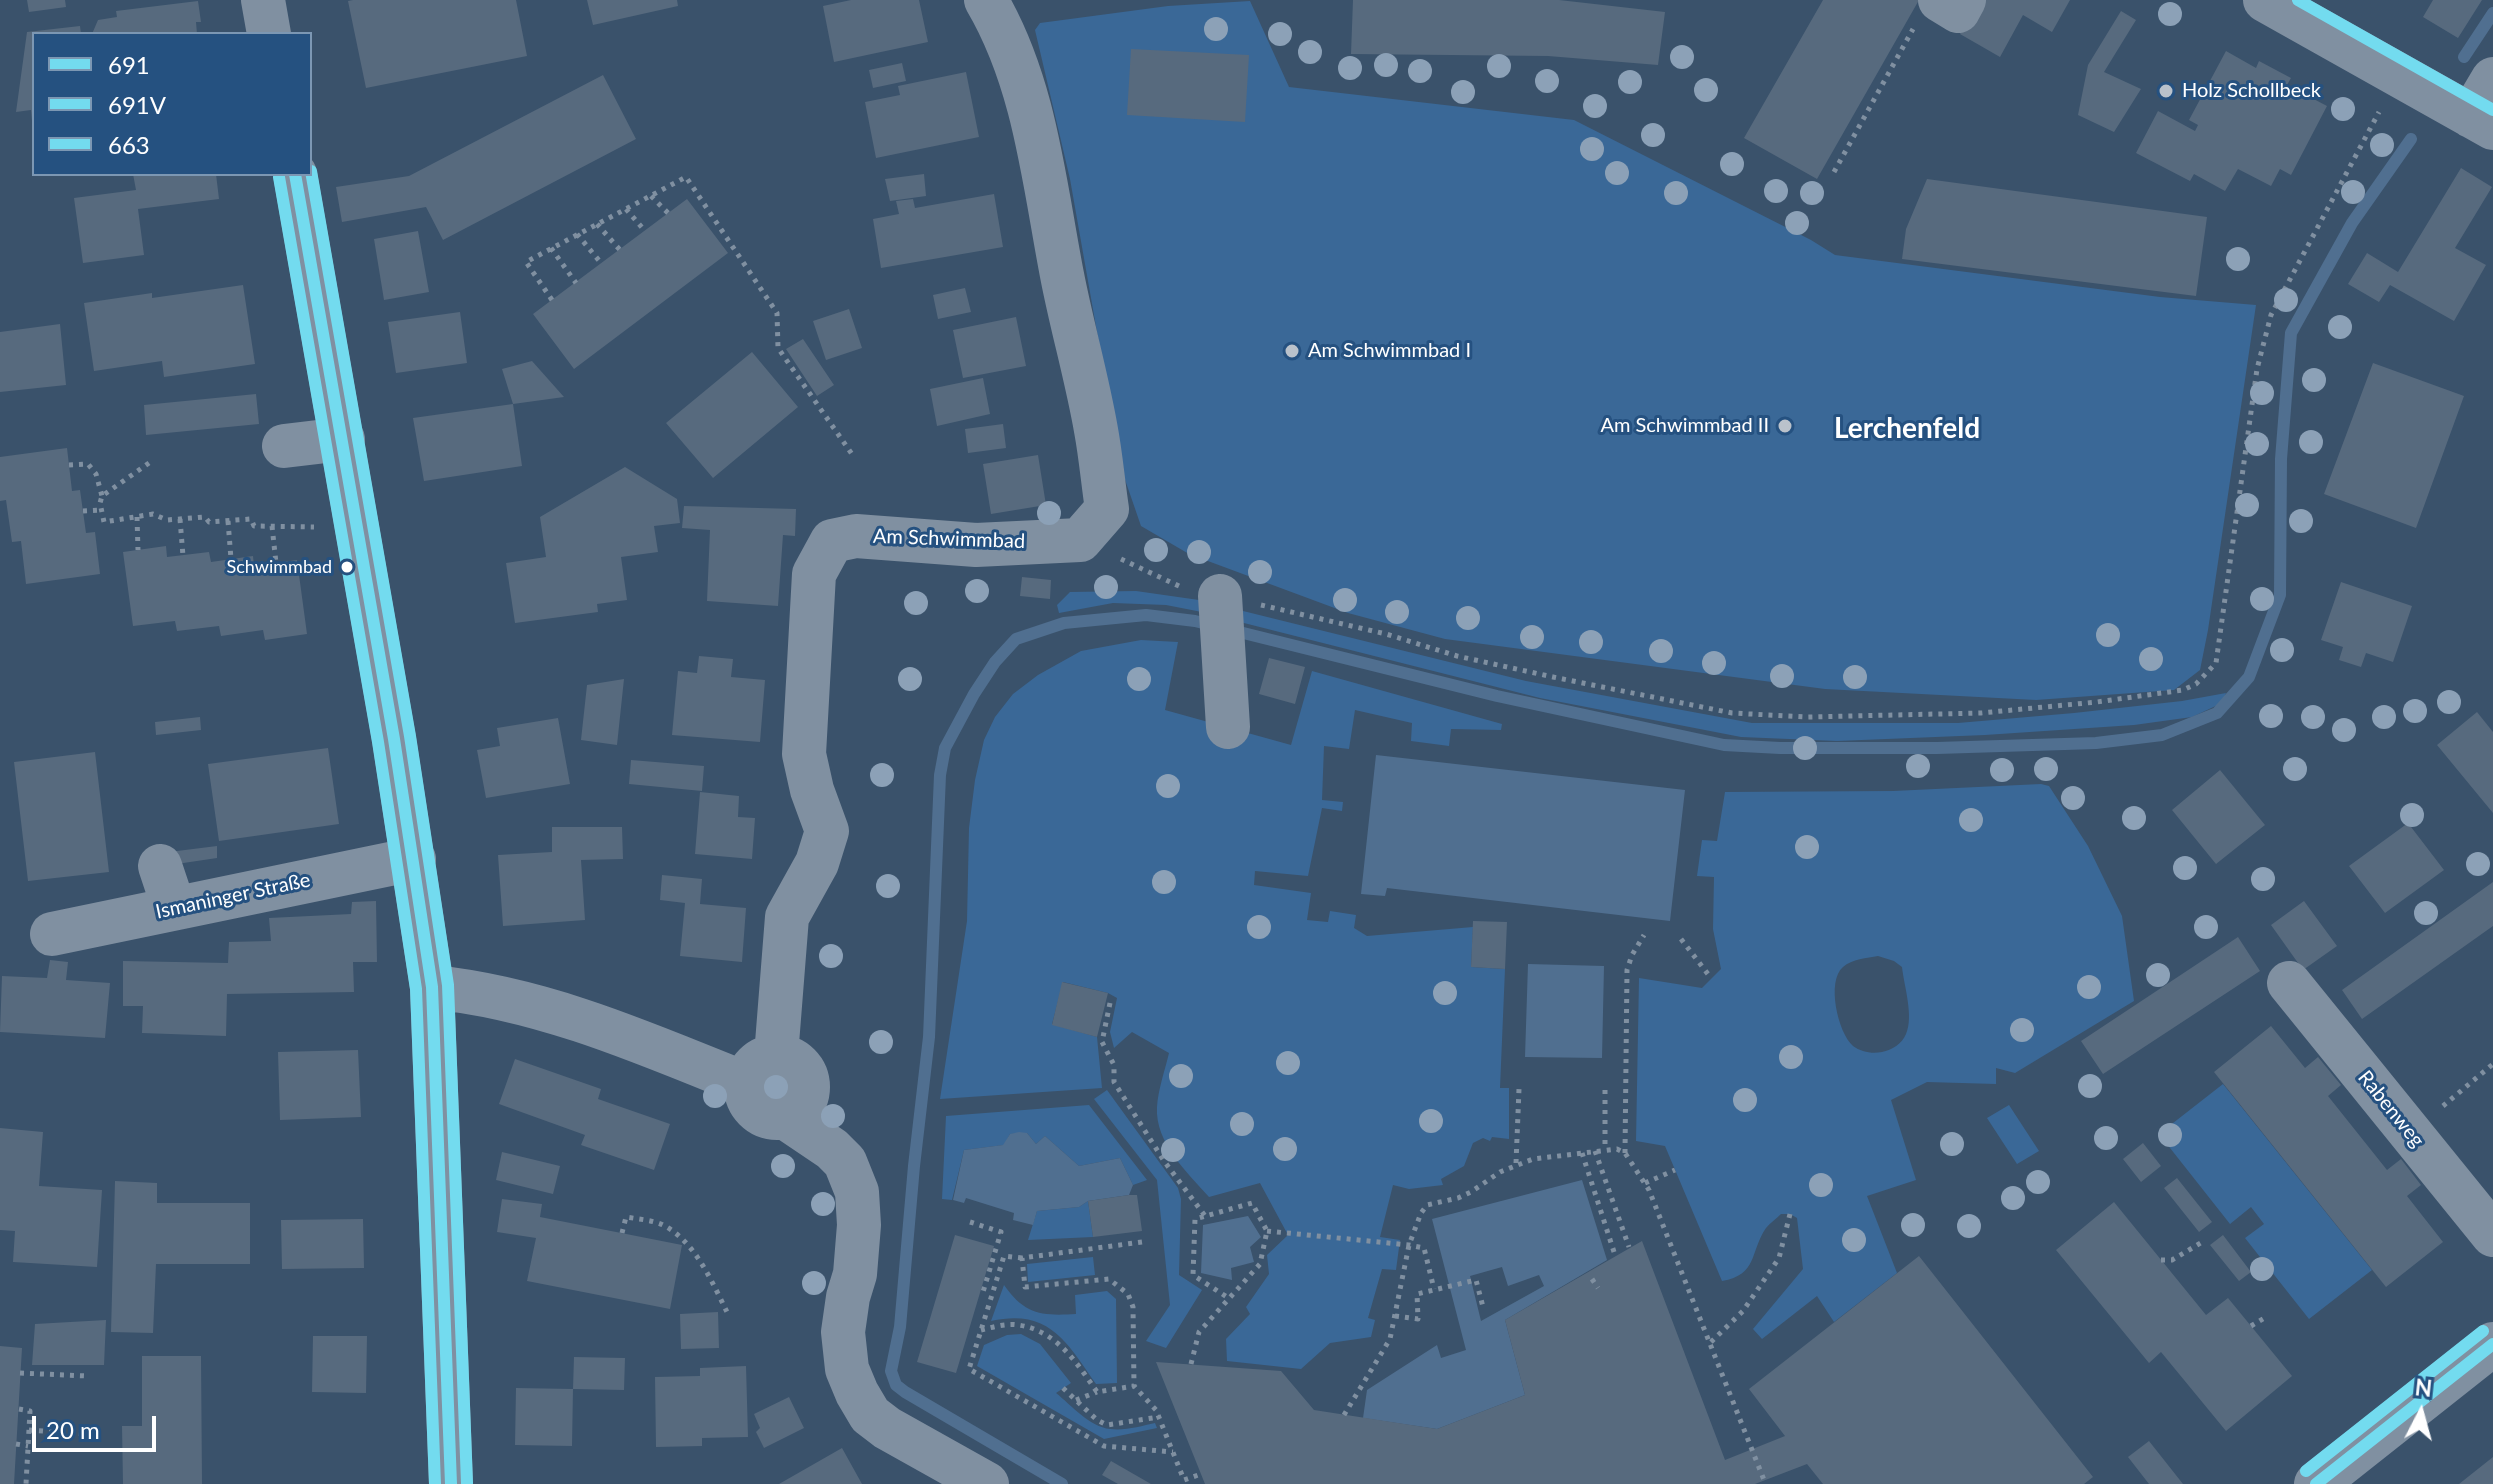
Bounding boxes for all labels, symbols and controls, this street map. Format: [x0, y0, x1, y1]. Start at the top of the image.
legend [32, 32, 312, 176]
text: 691 [108, 50, 150, 79]
place label: Holz Schollbeck [2182, 79, 2321, 103]
marker: Holz Schollbeck [2157, 82, 2175, 100]
text: 691V [108, 90, 166, 119]
text: 663 [108, 130, 150, 159]
place label: Am Schwimmbad I [1308, 339, 1471, 363]
marker: Am Schwimmbad I [1283, 342, 1301, 360]
district label: Lerchenfeld [1834, 412, 1980, 446]
place label: Am Schwimmbad II [1600, 414, 1769, 438]
marker: Am Schwimmbad II [1776, 417, 1794, 435]
street label: Am Schwimmbad [872, 524, 1026, 554]
place label: Schwimmbad [227, 556, 332, 578]
marker: Schwimmbad [339, 559, 355, 575]
street label: Ismaninger Straße [153, 868, 313, 924]
street label: Rabenweg [2353, 1066, 2429, 1152]
north arrow [2381, 1372, 2461, 1452]
text: N [2414, 1373, 2433, 1402]
scale bar [36, 1400, 160, 1450]
text: 20 m [46, 1415, 100, 1444]

